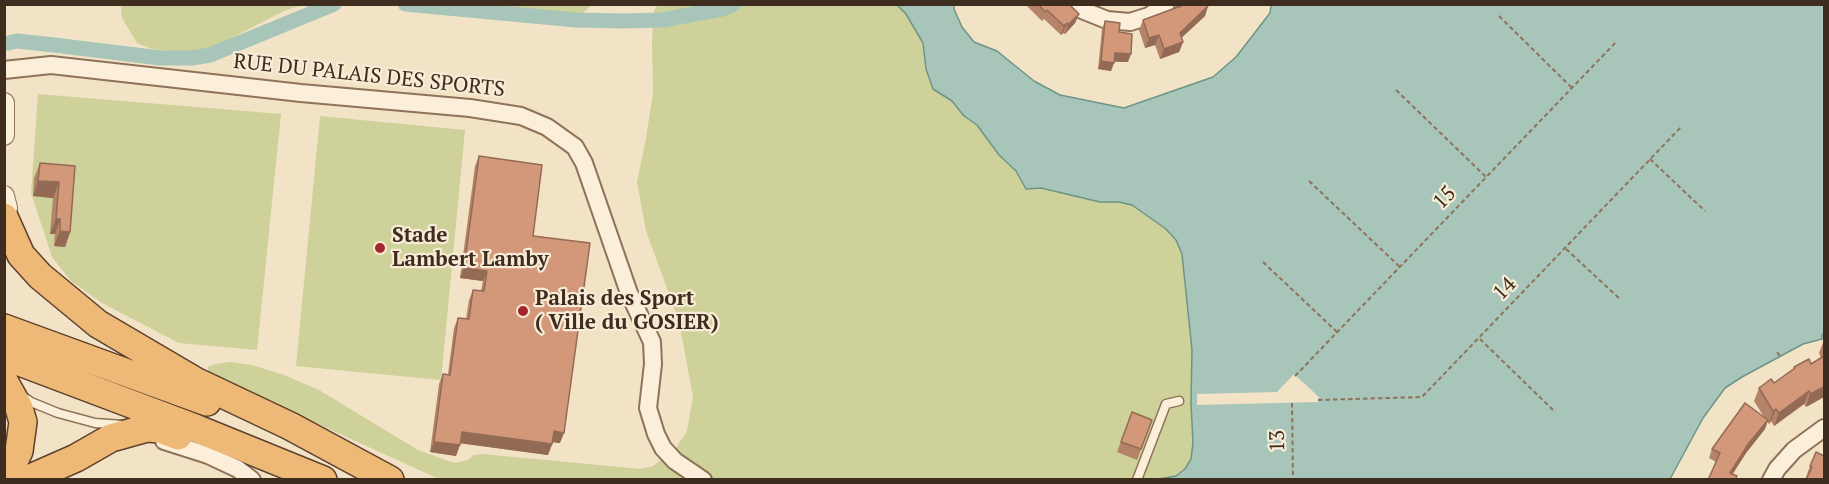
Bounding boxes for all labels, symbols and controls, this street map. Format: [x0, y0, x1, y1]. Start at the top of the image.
street label: RUE DU PALAIS DES SPORTS [232, 49, 506, 103]
street label: 15 [1428, 181, 1462, 215]
place label: Stade Lambert Lamby [392, 223, 549, 273]
marker: Stade Lambert Lamby [373, 241, 387, 255]
street label: 14 [1488, 272, 1522, 306]
place label: Palais des Sport ( Ville du GOSIER) [535, 286, 719, 336]
marker: Palais des Sport ( Ville du GOSIER) [516, 304, 530, 318]
street label: 13 [1265, 430, 1291, 452]

